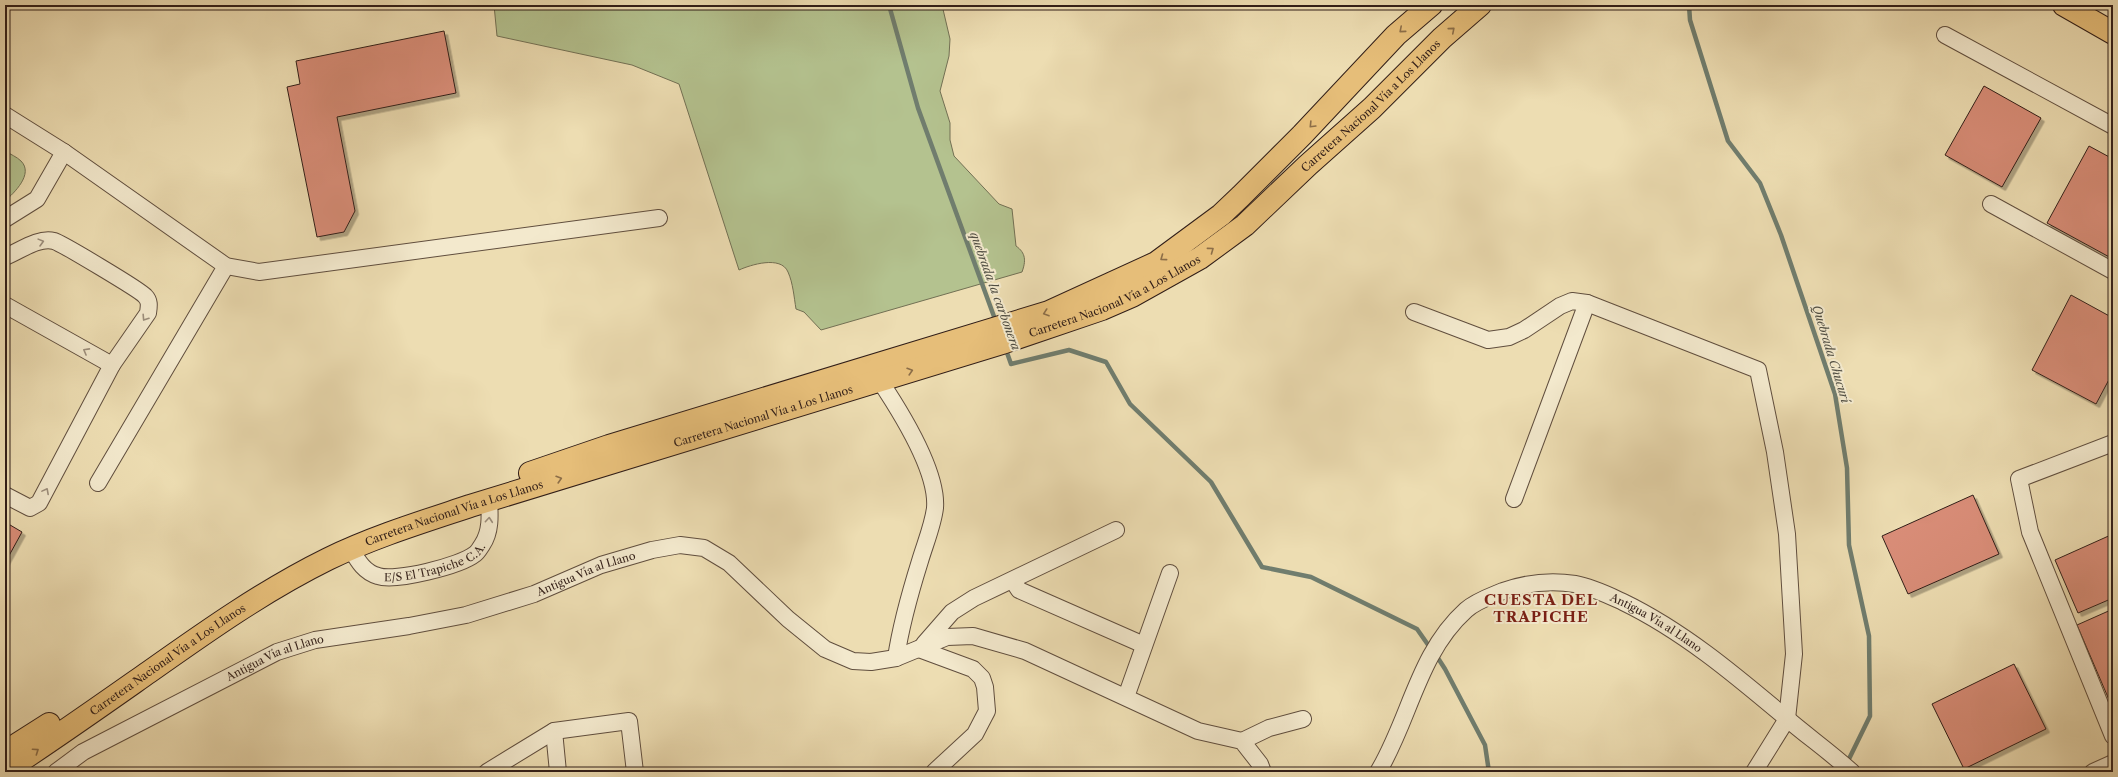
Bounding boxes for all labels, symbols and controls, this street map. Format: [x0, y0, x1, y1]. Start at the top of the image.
one-way arrow [1399, 26, 1407, 33]
one-way arrow [1447, 28, 1454, 35]
street label: Carretera Nacional Vía a Los Llanos [1298, 37, 1443, 175]
one-way arrow [1310, 120, 1317, 128]
water label: quebrada la carbonera [967, 230, 1024, 352]
one-way arrow [38, 239, 44, 247]
one-way arrow [1207, 248, 1214, 255]
street label: Carretera Nacional Vía a Los Llanos [1027, 252, 1203, 340]
one-way arrow [1161, 253, 1168, 260]
water label: Quebrada Chucurí [1809, 303, 1854, 406]
one-way arrow [1043, 308, 1050, 317]
one-way arrow [143, 313, 150, 320]
one-way arrow [83, 348, 90, 355]
one-way arrow [907, 367, 914, 376]
street label: Carretera Nacional Vía a Los Llanos [672, 382, 855, 450]
one-way arrow [555, 475, 562, 484]
street label: Carretera Nacional Vía a Los Llanos [363, 477, 545, 549]
one-way arrow [41, 488, 49, 495]
one-way arrow [485, 517, 494, 523]
street label: E/S El Trapiche C.A. [384, 540, 488, 584]
street label: Antigua Vía al Llano [534, 548, 637, 599]
district label: CUESTA DEL TRAPICHE [1484, 590, 1598, 626]
street label: Antigua Vía al Llano [1607, 590, 1705, 655]
street label: Carretera Nacional Vía a Los Llanos [87, 601, 248, 719]
street label: Antigua Vía al Llano [223, 632, 325, 684]
one-way arrow [32, 748, 39, 756]

